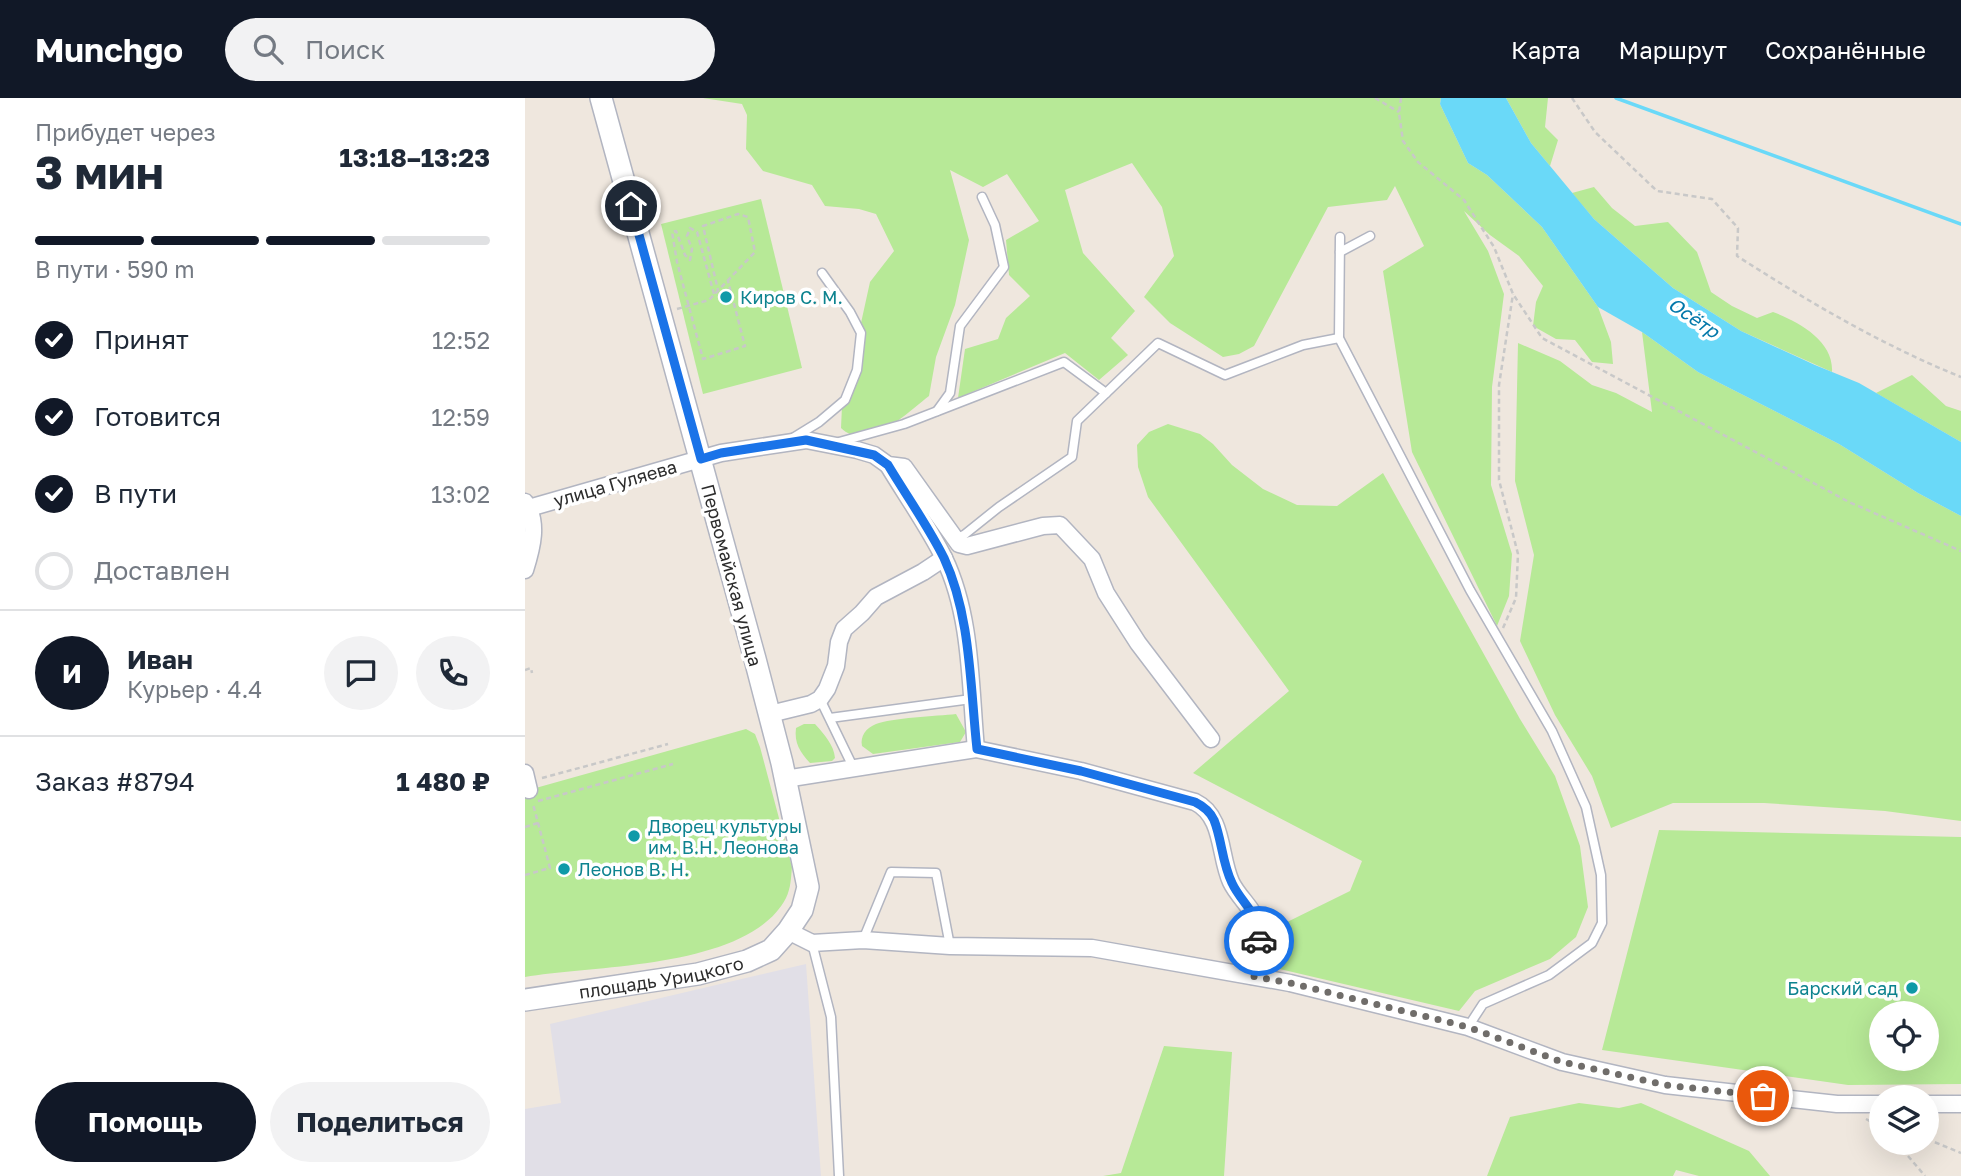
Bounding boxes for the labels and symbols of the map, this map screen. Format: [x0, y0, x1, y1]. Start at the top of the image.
pin [601, 176, 661, 236]
place label: Киров С. М. [740, 286, 843, 308]
marker: Киров С. М. [718, 289, 734, 305]
water label: Осётр [1664, 292, 1725, 343]
street label: улица Гуляева [551, 455, 679, 511]
street label: Первомайская улица [697, 481, 767, 669]
place label: Дворец культуры им. В.Н. Леонова [648, 815, 802, 858]
marker: Дворец культуры им. В.Н. Леонова [626, 828, 642, 844]
place label: Леонов В. Н. [578, 858, 689, 880]
marker: Леонов В. Н. [556, 861, 572, 877]
courier [1224, 906, 1294, 976]
street label: площадь Урицкого [577, 951, 746, 1003]
place label: Барский сад [1787, 977, 1898, 999]
marker: Барский сад [1904, 980, 1920, 996]
pin [1733, 1066, 1793, 1126]

